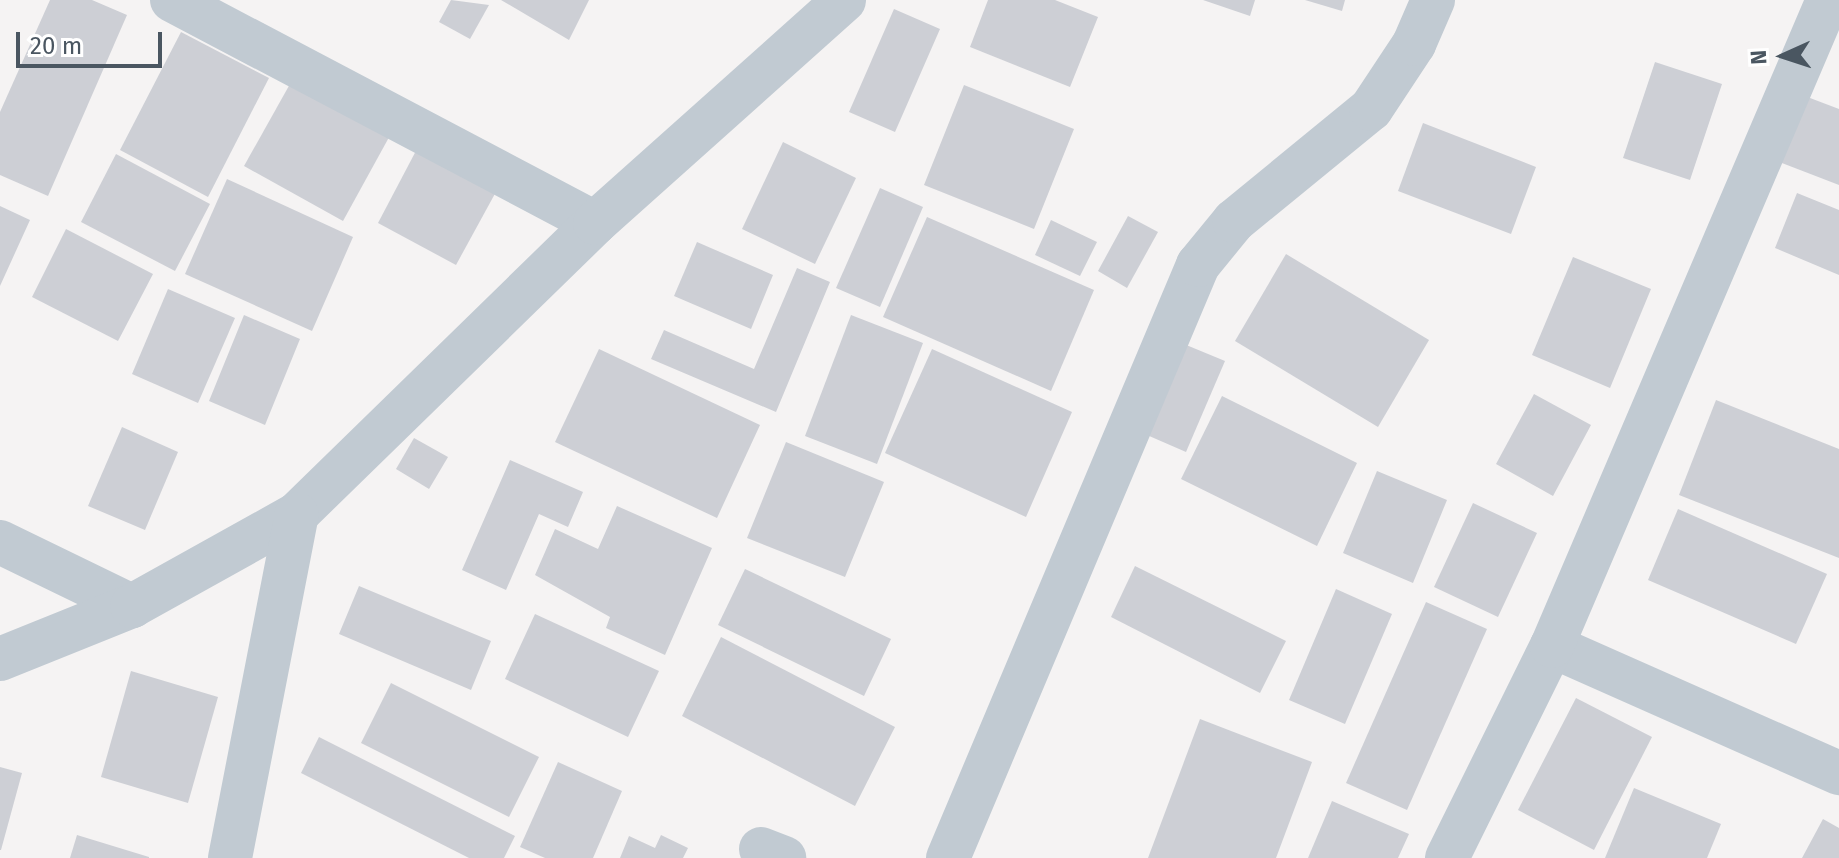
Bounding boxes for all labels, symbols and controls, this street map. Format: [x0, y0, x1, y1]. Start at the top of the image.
scale bar [20, 16, 166, 66]
north arrow [1743, 16, 1823, 96]
text: 20 m [30, 32, 82, 60]
text: N [1745, 49, 1772, 65]

